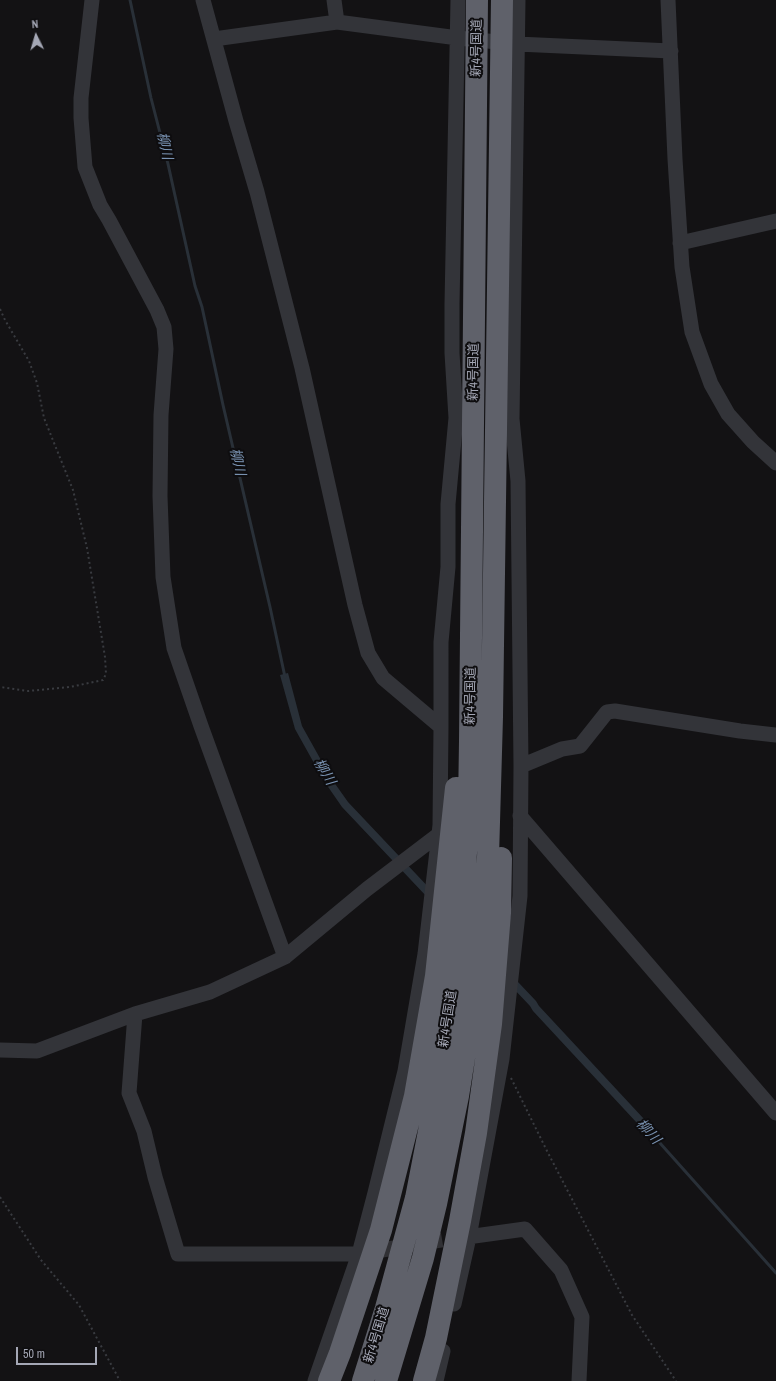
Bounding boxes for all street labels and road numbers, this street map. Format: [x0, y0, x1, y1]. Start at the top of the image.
street label: 新4号国道 [469, 19, 485, 77]
street label: 新4号国道 [466, 343, 482, 401]
street label: 新4号国道 [463, 667, 479, 725]
street label: 新4号国道 [436, 989, 460, 1049]
street label: 新4号国道 [361, 1305, 393, 1365]

